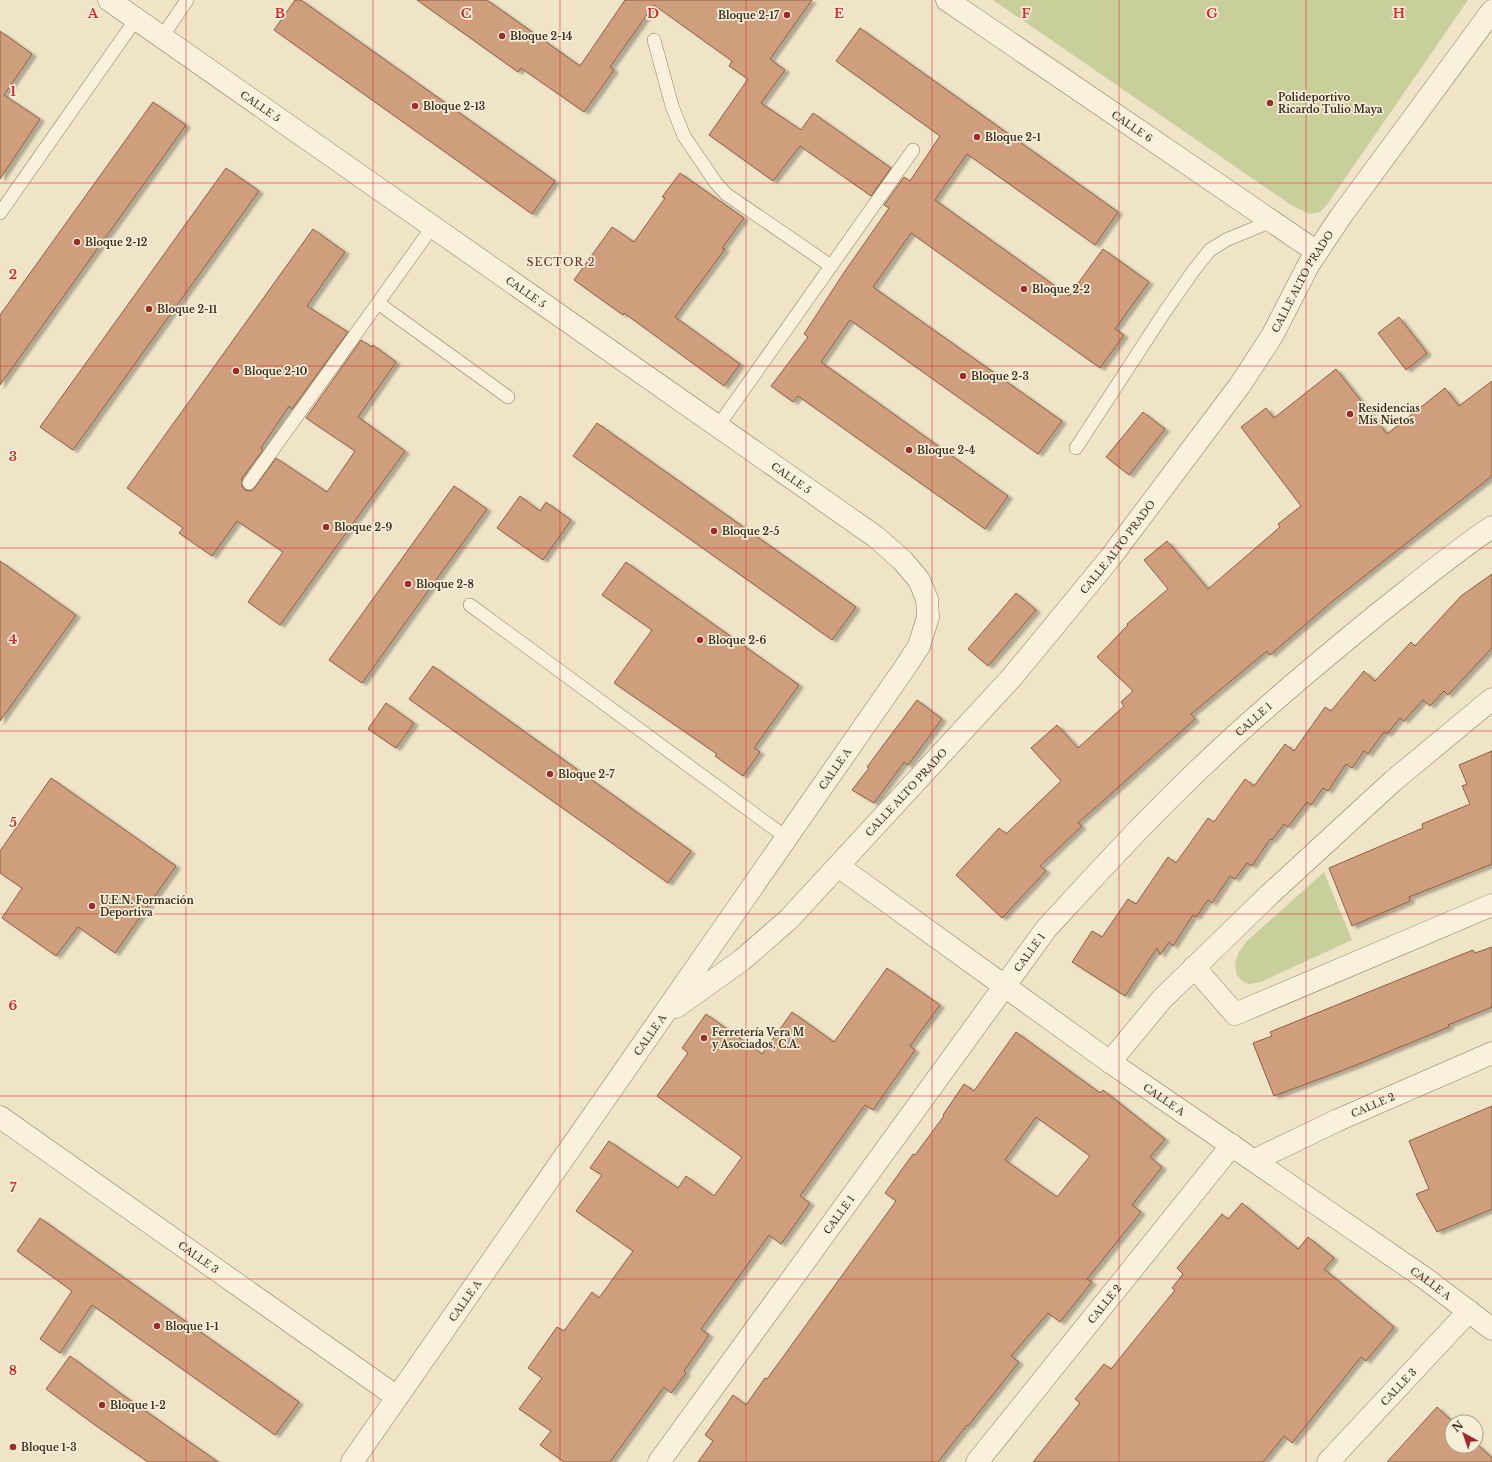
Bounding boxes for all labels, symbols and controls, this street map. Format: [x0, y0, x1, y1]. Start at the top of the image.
text: A [87, 5, 99, 22]
text: B [275, 5, 285, 22]
text: C [461, 5, 472, 22]
text: D [647, 5, 659, 22]
text: E [834, 5, 844, 22]
text: F [1022, 5, 1031, 22]
text: G [1206, 5, 1218, 22]
text: H [1393, 5, 1405, 22]
place label: Bloque 2-17 [718, 9, 780, 22]
marker: Bloque 2-17 [782, 10, 792, 20]
place label: Bloque 2-14 [510, 30, 573, 43]
marker: Bloque 2-14 [497, 31, 507, 41]
text: 1 [10, 83, 16, 100]
street label: CALLE 5 [238, 88, 283, 125]
place label: Polideportivo Ricardo Tulio Maya [1278, 91, 1383, 116]
marker: Polideportivo Ricardo Tulio Maya [1265, 98, 1275, 108]
place label: Bloque 2-13 [423, 100, 485, 113]
marker: Bloque 2-13 [410, 101, 420, 111]
street label: CALLE 6 [1109, 108, 1155, 145]
place label: Bloque 2-1 [985, 131, 1041, 144]
marker: Bloque 2-1 [972, 132, 982, 142]
street label: CALLE ALTO PRADO [1268, 228, 1336, 335]
place label: Bloque 2-12 [85, 236, 148, 249]
marker: Bloque 2-12 [72, 237, 82, 247]
district label: SECTOR 2 [526, 255, 596, 269]
text: 2 [9, 266, 17, 283]
street label: CALLE 5 [503, 273, 549, 311]
place label: Bloque 2-2 [1032, 283, 1090, 296]
marker: Bloque 2-2 [1019, 284, 1029, 294]
place label: Bloque 2-11 [157, 303, 218, 316]
marker: Bloque 2-11 [144, 304, 154, 314]
place label: Bloque 2-10 [244, 365, 308, 378]
marker: Bloque 2-10 [231, 366, 241, 376]
place label: Bloque 2-3 [971, 370, 1029, 383]
marker: Bloque 2-3 [958, 371, 968, 381]
place label: Residencias Mis Nietos [1358, 402, 1420, 427]
marker: Residencias Mis Nietos [1345, 409, 1355, 419]
place label: Bloque 2-4 [917, 444, 975, 457]
marker: Bloque 2-4 [904, 445, 914, 455]
text: 3 [9, 448, 17, 465]
street label: CALLE 5 [769, 459, 814, 496]
street label: CALLE ALTO PRADO [1077, 497, 1158, 596]
place label: Bloque 2-9 [334, 521, 392, 534]
marker: Bloque 2-9 [321, 522, 331, 532]
place label: Bloque 2-5 [722, 525, 779, 538]
marker: Bloque 2-5 [709, 526, 719, 536]
place label: Bloque 2-8 [416, 578, 474, 591]
marker: Bloque 2-8 [403, 579, 413, 589]
text: 4 [9, 631, 18, 648]
place label: Bloque 2-6 [708, 634, 766, 647]
marker: Bloque 2-6 [695, 635, 705, 645]
street label: CALLE 1 [1232, 699, 1275, 739]
street label: CALLE A [816, 745, 854, 792]
street label: CALLE ALTO PRADO [862, 745, 950, 839]
place label: Bloque 2-7 [558, 768, 615, 781]
marker: Bloque 2-7 [545, 769, 555, 779]
text: 5 [9, 814, 17, 831]
place label: U.E.N. Formación Deportiva [100, 894, 194, 919]
marker: U.E.N. Formación Deportiva [87, 901, 97, 911]
street label: CALLE 1 [1011, 930, 1048, 974]
text: 6 [9, 997, 18, 1014]
street label: CALLE A [631, 1011, 669, 1058]
place label: Ferretería Vera M y Asociados, C.A. [712, 1026, 805, 1051]
marker: Ferretería Vera M y Asociados, C.A. [699, 1033, 709, 1043]
street label: CALLE A [1141, 1080, 1188, 1118]
street label: CALLE 2 [1349, 1090, 1397, 1120]
text: 7 [10, 1179, 17, 1196]
street label: CALLE 1 [820, 1192, 857, 1236]
street label: CALLE 3 [176, 1238, 221, 1276]
street label: CALLE A [1408, 1264, 1454, 1303]
street label: CALLE A [446, 1277, 484, 1324]
street label: CALLE 2 [1085, 1282, 1124, 1326]
place label: Bloque 1-1 [165, 1320, 219, 1333]
marker: Bloque 1-1 [152, 1321, 162, 1331]
text: 8 [9, 1362, 17, 1379]
street label: CALLE 3 [1378, 1365, 1419, 1408]
place label: Bloque 1-2 [110, 1399, 166, 1412]
marker: Bloque 1-2 [97, 1400, 107, 1410]
north arrow [1444, 1414, 1484, 1454]
text: N [1449, 1417, 1467, 1435]
place label: Bloque 1-3 [21, 1441, 77, 1454]
marker: Bloque 1-3 [8, 1442, 18, 1452]

